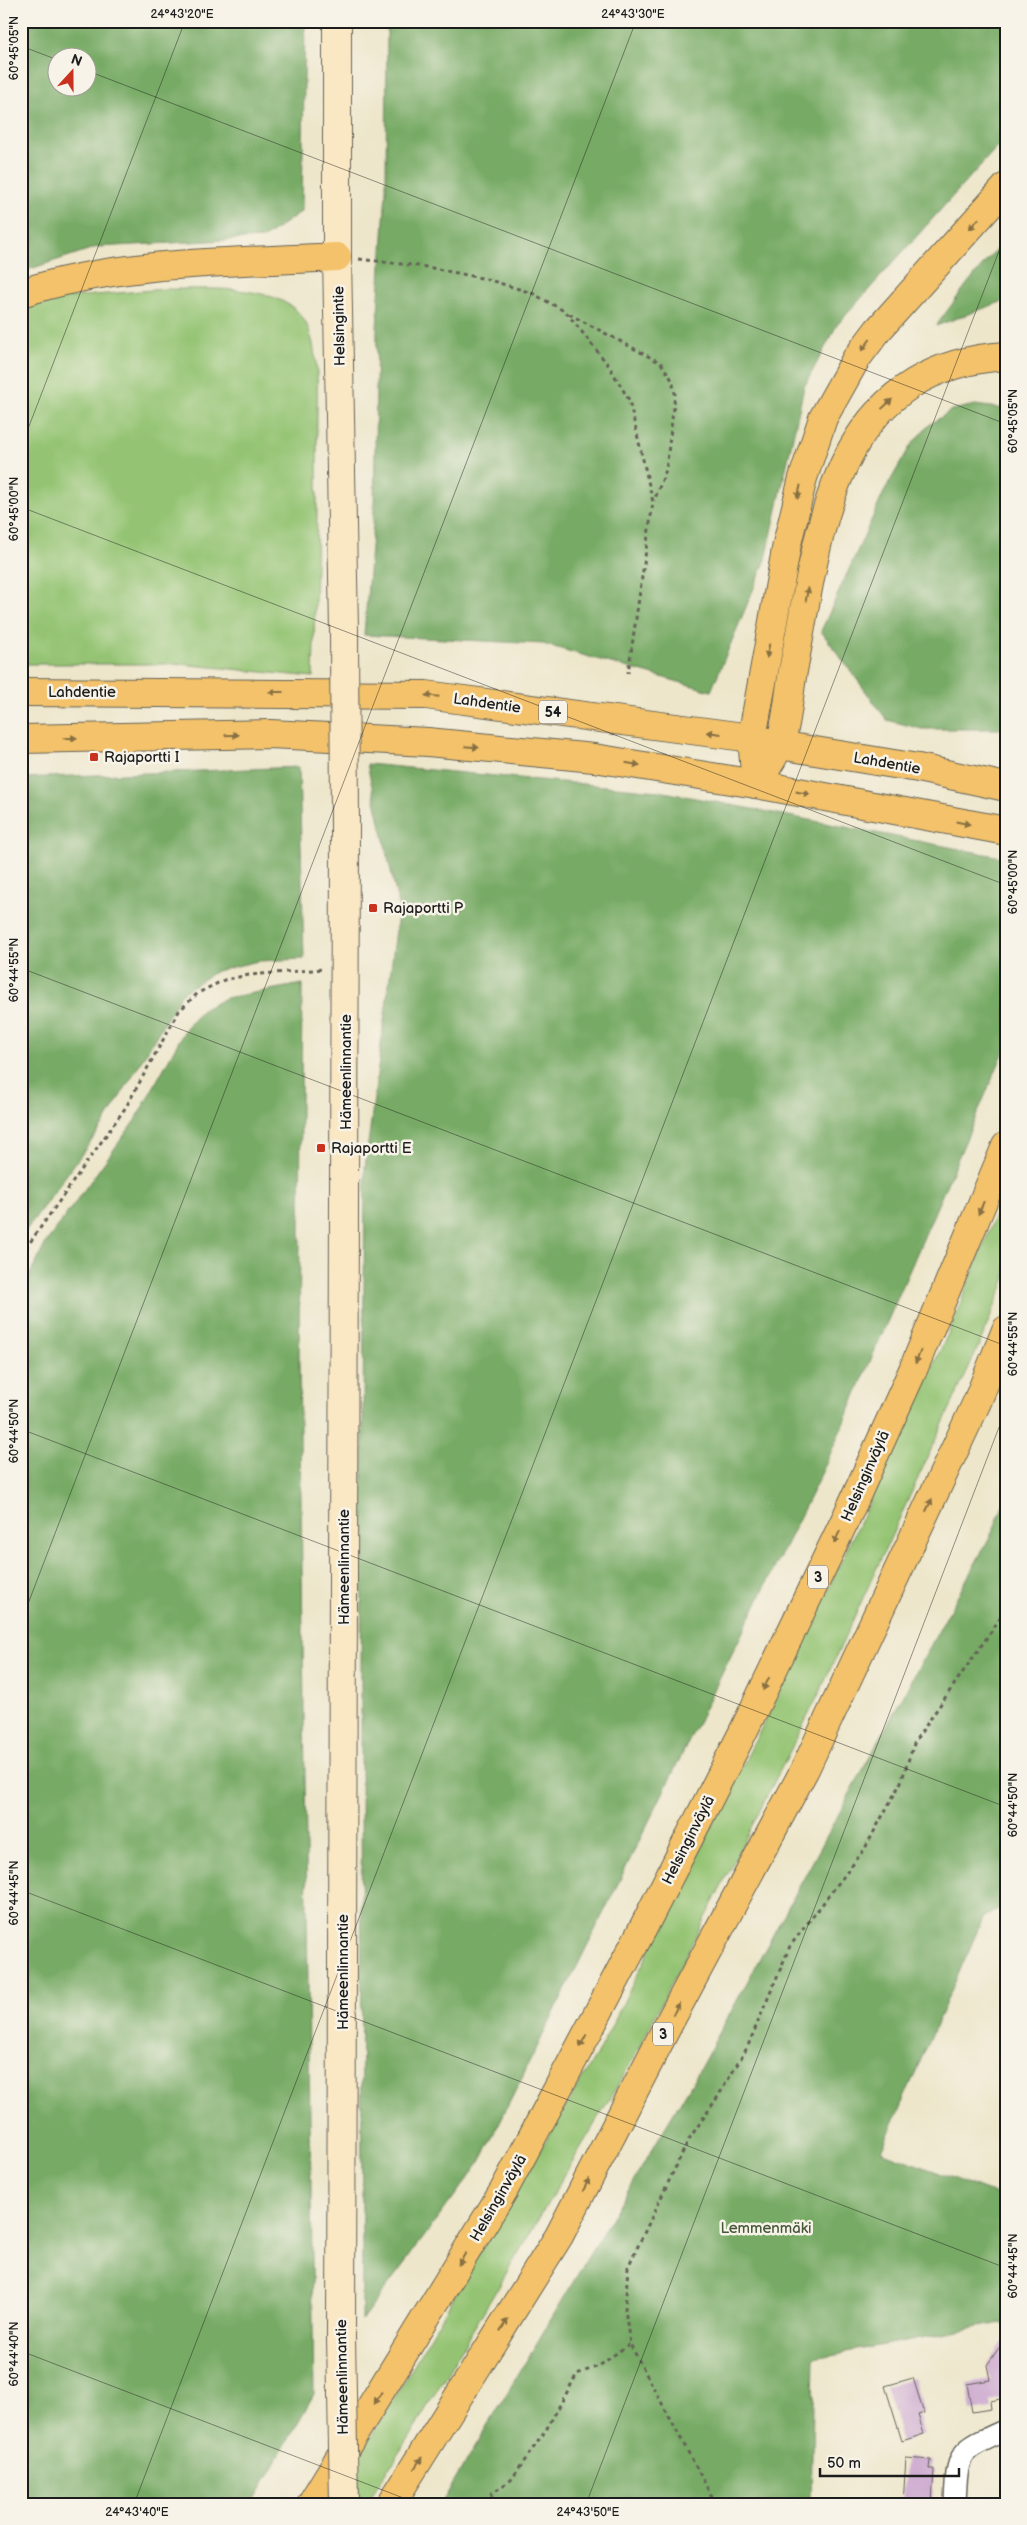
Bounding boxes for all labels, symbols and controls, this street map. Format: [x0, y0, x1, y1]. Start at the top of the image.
text: 24°43'20"E [150, 7, 214, 22]
text: 24°43'30"E [601, 7, 665, 22]
text: 60°45'05"N [7, 16, 22, 80]
north arrow [48, 48, 98, 98]
text: N [69, 51, 84, 70]
one-way arrow [968, 217, 979, 230]
street label: Helsingintie [329, 286, 350, 366]
one-way arrow [861, 338, 871, 352]
text: 60°45'05"N [1006, 389, 1021, 453]
one-way arrow [881, 398, 893, 410]
text: 60°45'00"N [7, 477, 22, 541]
one-way arrow [795, 485, 803, 500]
one-way arrow [803, 586, 811, 602]
one-way arrow [763, 644, 771, 660]
street label: Lahdentie [48, 683, 116, 702]
one-way arrow [268, 688, 284, 696]
street label: Lahdentie [452, 689, 522, 718]
one-way arrow [424, 692, 440, 700]
road number: 54 [539, 700, 567, 724]
one-way arrow [706, 729, 722, 737]
one-way arrow [225, 731, 241, 739]
one-way arrow [62, 734, 78, 742]
one-way arrow [464, 743, 480, 751]
place label: Rajaportti I [104, 748, 180, 767]
street label: Lahdentie [852, 748, 922, 779]
marker: Rajaportti I [88, 751, 100, 763]
one-way arrow [626, 761, 642, 769]
one-way arrow [796, 790, 812, 798]
one-way arrow [956, 820, 972, 828]
text: 60°45'00"N [1006, 850, 1021, 914]
place label: Rajaportti P [383, 899, 464, 918]
marker: Rajaportti P [367, 902, 379, 914]
text: 60°44'55"N [7, 938, 22, 1002]
street label: Hämeenlinnantie [337, 1014, 356, 1130]
place label: Rajaportti E [331, 1139, 412, 1158]
marker: Rajaportti E [315, 1142, 327, 1154]
one-way arrow [977, 1200, 984, 1215]
text: 60°44'55"N [1006, 1312, 1021, 1376]
one-way arrow [914, 1350, 922, 1364]
text: 60°44'50"N [7, 1399, 22, 1463]
street label: Helsinginväylä [837, 1428, 894, 1524]
one-way arrow [925, 1498, 933, 1512]
street label: Hämeenlinnantie [335, 1509, 354, 1625]
one-way arrow [833, 1530, 841, 1545]
road number: 3 [808, 1565, 828, 1588]
one-way arrow [762, 1677, 770, 1691]
text: 60°44'50"N [1006, 1773, 1021, 1837]
street label: Helsinginväylä [658, 1793, 719, 1888]
text: 60°44'45"N [7, 1861, 22, 1925]
street label: Hämeenlinnantie [334, 1914, 353, 2030]
one-way arrow [672, 2002, 680, 2016]
road number: 3 [653, 2022, 673, 2046]
one-way arrow [579, 2033, 587, 2048]
street label: Helsinginväylä [466, 2151, 531, 2245]
one-way arrow [582, 2177, 590, 2192]
park label: Lemmenmäki [721, 2219, 812, 2238]
text: 60°44'45"N [1006, 2234, 1021, 2298]
one-way arrow [458, 2253, 467, 2266]
one-way arrow [499, 2318, 509, 2332]
street label: Hämeenlinnantie [332, 2319, 353, 2435]
text: 60°44'40"N [7, 2321, 22, 2387]
one-way arrow [373, 2392, 382, 2405]
scale bar [820, 2445, 958, 2477]
text: 50 m [827, 2454, 861, 2473]
one-way arrow [414, 2456, 423, 2470]
text: 24°43'40"E [105, 2505, 169, 2520]
text: 24°43'50"E [557, 2505, 620, 2520]

